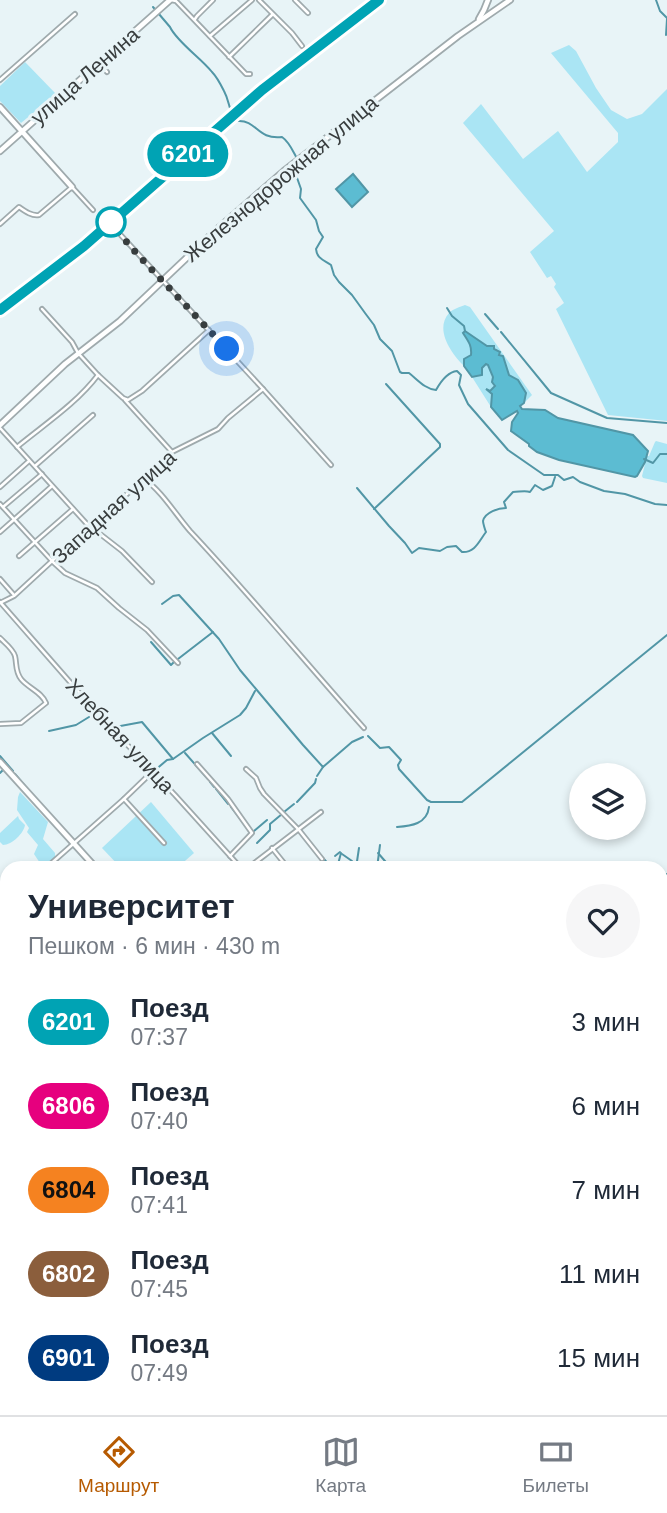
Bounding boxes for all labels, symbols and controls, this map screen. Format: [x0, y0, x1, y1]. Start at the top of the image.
street label: улица Ленина [26, 22, 144, 129]
street label: Железнодорожная улица [179, 91, 382, 266]
line badge: 6201 [139, 131, 237, 177]
text: 6201 [161, 140, 215, 167]
unlabelled marker [96, 207, 126, 237]
your location [209, 331, 244, 366]
street label: Западная улица [47, 445, 180, 568]
street label: Хлебная улица [62, 674, 179, 798]
map controls [569, 763, 646, 840]
button: layers [569, 763, 646, 840]
button: heart [566, 884, 640, 958]
text: Университет [28, 888, 235, 925]
text: Пешком · 6 мин · 430 m [28, 933, 280, 959]
text: Поезд [130, 993, 209, 1023]
text: 3 мин [572, 1007, 640, 1037]
text: 6201 [42, 1008, 95, 1035]
text: 07:37 [130, 1024, 188, 1050]
text: Поезд [130, 1077, 209, 1107]
text: 6 мин [572, 1091, 640, 1121]
text: 6806 [42, 1092, 95, 1119]
text: 07:40 [130, 1108, 188, 1134]
text: Поезд [130, 1161, 209, 1191]
text: 7 мин [572, 1175, 640, 1205]
text: 6804 [42, 1176, 95, 1203]
text: 07:41 [130, 1192, 188, 1218]
text: Поезд [130, 1245, 209, 1275]
text: 11 мин [559, 1259, 640, 1289]
text: 6802 [42, 1260, 95, 1287]
text: 07:45 [130, 1276, 188, 1302]
text: Поезд [130, 1329, 209, 1359]
text: 15 мин [557, 1343, 640, 1373]
text: 6901 [42, 1344, 95, 1371]
text: 07:49 [130, 1360, 188, 1386]
tab: Маршрут [78, 1433, 159, 1497]
tab: Карта [315, 1433, 366, 1497]
tab: Билеты [522, 1433, 589, 1497]

